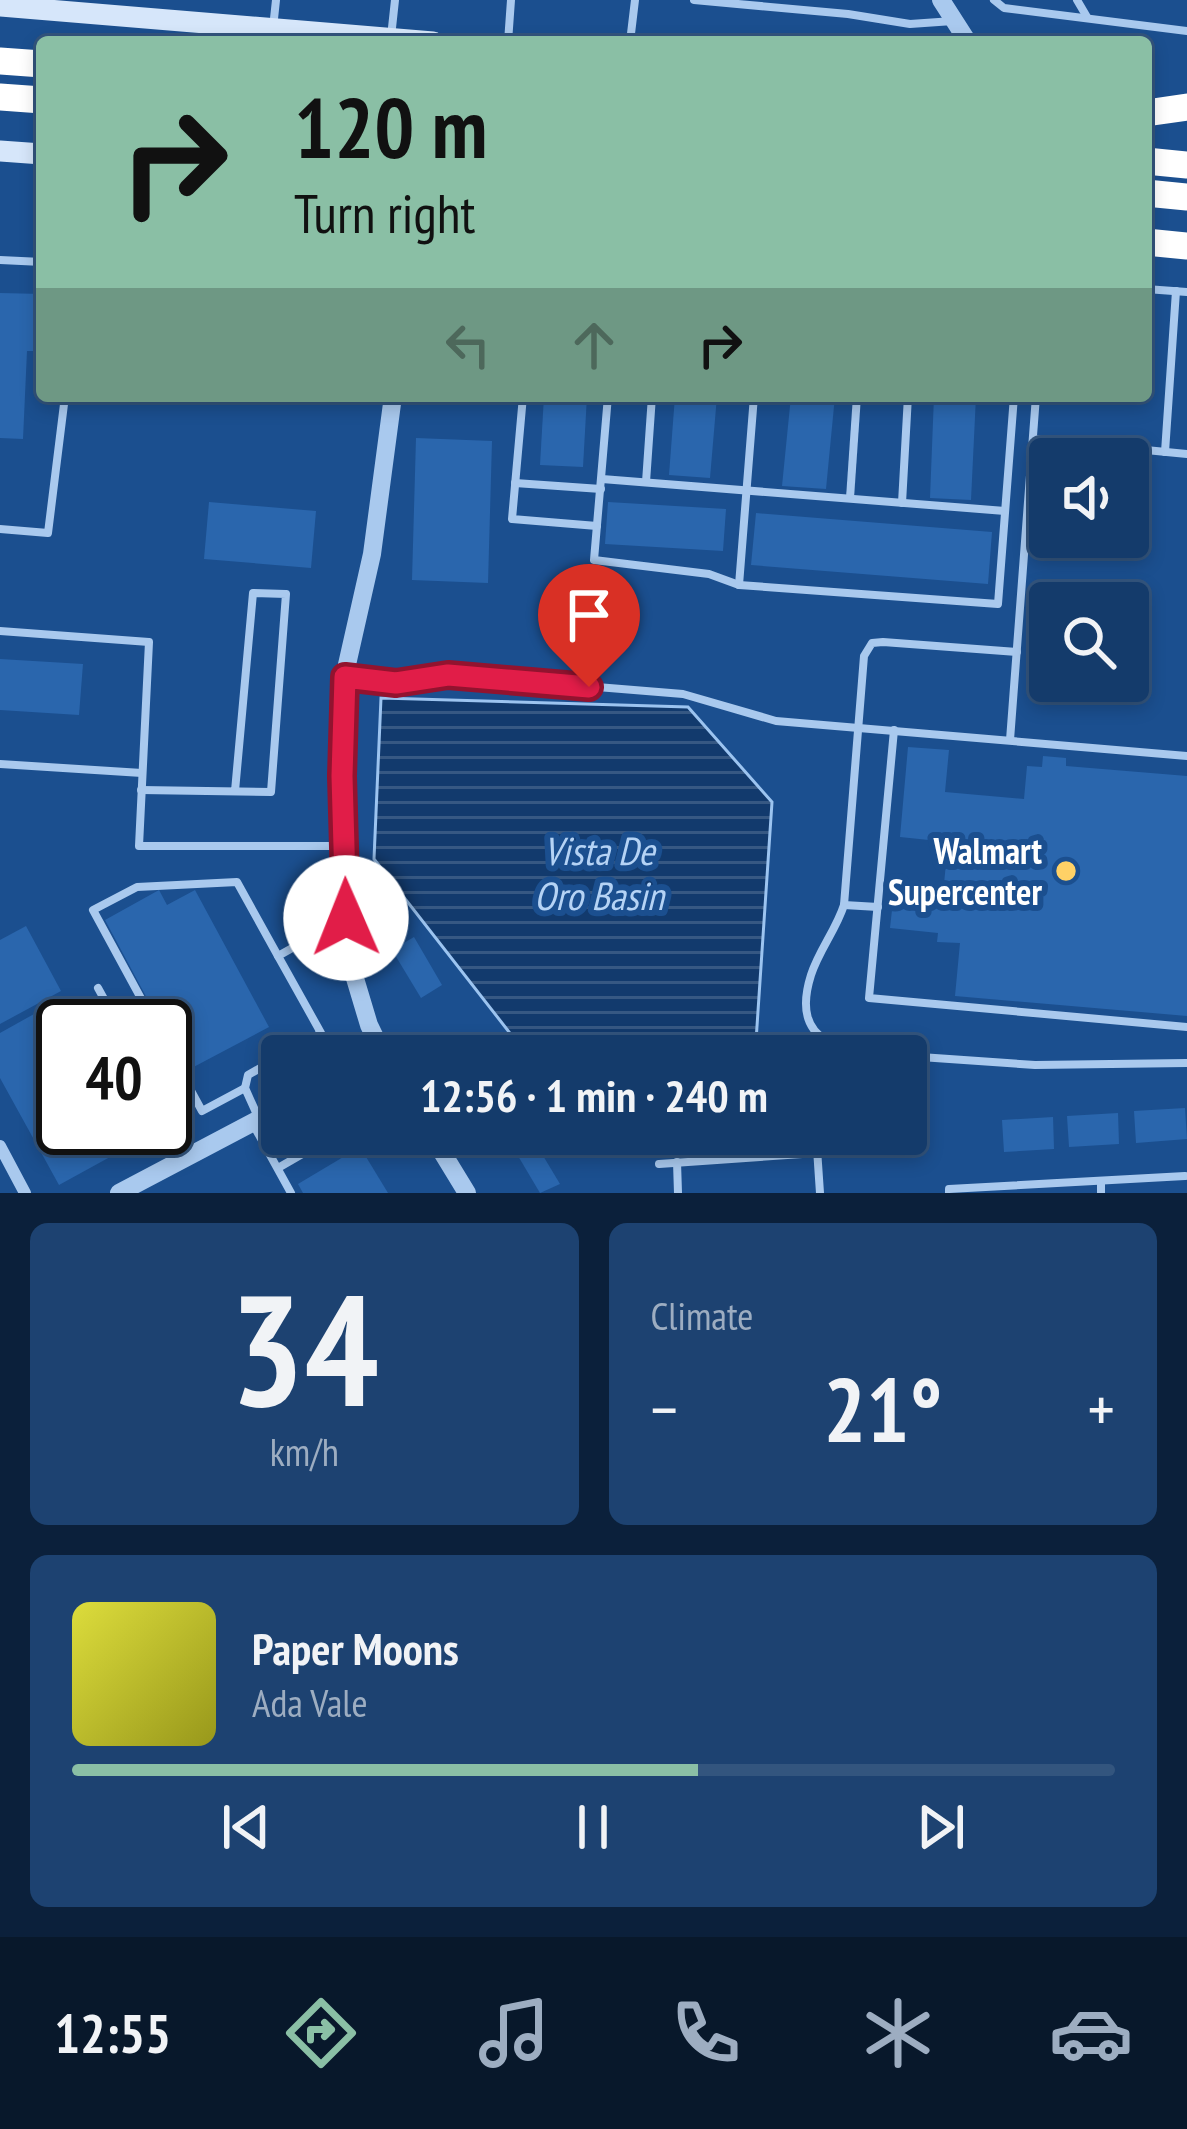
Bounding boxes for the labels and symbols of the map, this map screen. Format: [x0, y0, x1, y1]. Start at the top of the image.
pin [538, 564, 640, 687]
water label: Vista De Oro Basin [534, 825, 666, 921]
place label: Walmart Supercenter [888, 827, 1043, 915]
position arrow [283, 855, 409, 981]
marker: Walmart Supercenter [1053, 858, 1079, 884]
speed limit sign: 40 [36, 999, 192, 1155]

